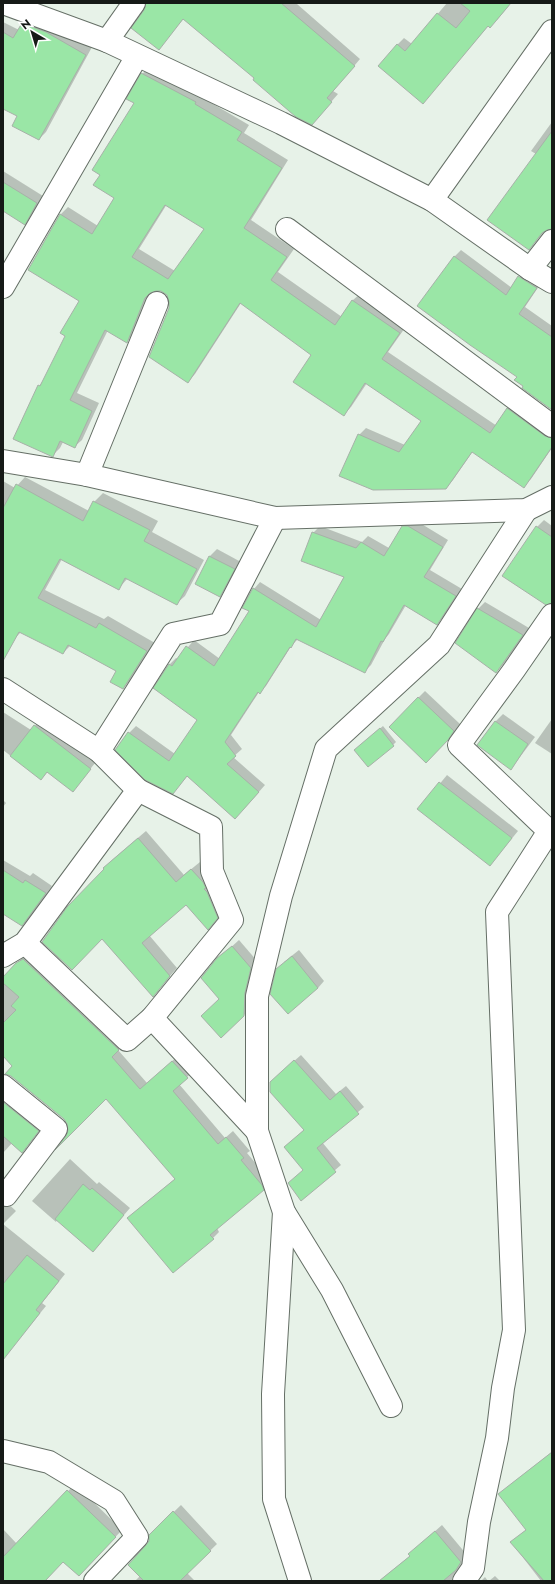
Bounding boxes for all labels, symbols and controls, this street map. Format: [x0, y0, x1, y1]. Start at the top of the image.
north arrow [12, 12, 52, 52]
text: N [17, 15, 34, 33]

